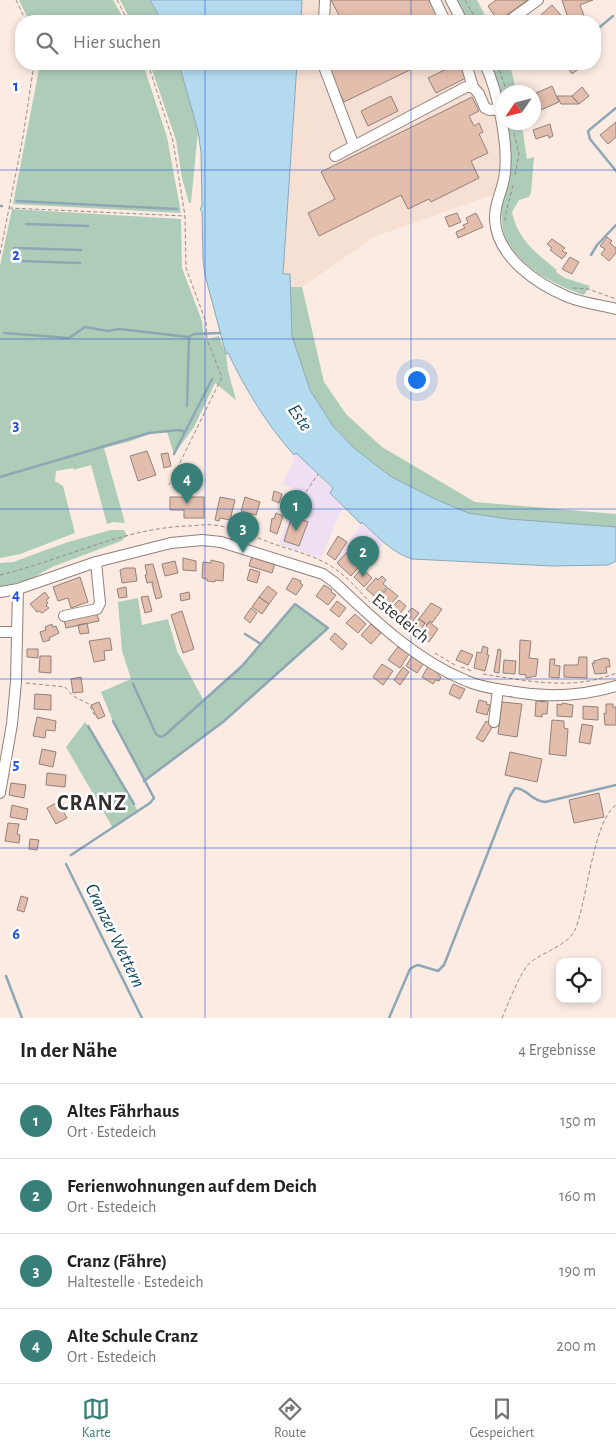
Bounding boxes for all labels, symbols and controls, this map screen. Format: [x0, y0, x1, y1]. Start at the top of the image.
search box [15, 15, 601, 70]
icon: search [33, 29, 61, 57]
text: Hier suchen [73, 33, 161, 52]
text: 1 [13, 78, 19, 94]
north arrow [496, 85, 541, 130]
text: 2 [12, 247, 20, 263]
your location [404, 367, 430, 393]
water label: Este [284, 401, 315, 435]
text: 3 [13, 417, 20, 433]
pin: 4 [171, 463, 203, 504]
pin: 1 [280, 490, 312, 531]
pin: 3 [227, 512, 259, 553]
pin: 2 [347, 536, 379, 577]
text: 4 [12, 587, 20, 603]
street label: Estedeich [369, 591, 432, 647]
text: 5 [13, 756, 20, 772]
district label: CRANZ [57, 792, 127, 814]
water label: Cranzer Wettern [81, 881, 148, 991]
text: 6 [12, 926, 20, 942]
map controls [556, 958, 601, 1003]
button: locate [556, 958, 601, 1003]
text: In der Nähe [20, 1040, 117, 1061]
text: 4 Ergebnisse [518, 1042, 596, 1058]
text: Altes Fährhaus [67, 1102, 179, 1121]
text: 1 [33, 1113, 39, 1129]
text: 150 m [560, 1113, 596, 1129]
text: Ort · Estedeich [67, 1124, 156, 1140]
text: Ferienwohnungen auf dem Deich [67, 1177, 317, 1196]
text: 2 [32, 1188, 40, 1204]
text: 160 m [559, 1188, 596, 1204]
text: Ort · Estedeich [67, 1199, 156, 1215]
text: Cranz (Fähre) [67, 1252, 167, 1271]
text: 3 [33, 1263, 39, 1279]
text: 190 m [559, 1263, 596, 1279]
text: Haltestelle · Estedeich [67, 1274, 204, 1290]
text: Alte Schule Cranz [67, 1327, 198, 1346]
text: 4 [32, 1338, 40, 1354]
text: 200 m [556, 1338, 596, 1354]
text: Ort · Estedeich [67, 1349, 156, 1365]
tab: Karte [82, 1395, 111, 1442]
tab: Route [274, 1395, 306, 1442]
tab: Gespeichert [469, 1395, 534, 1442]

